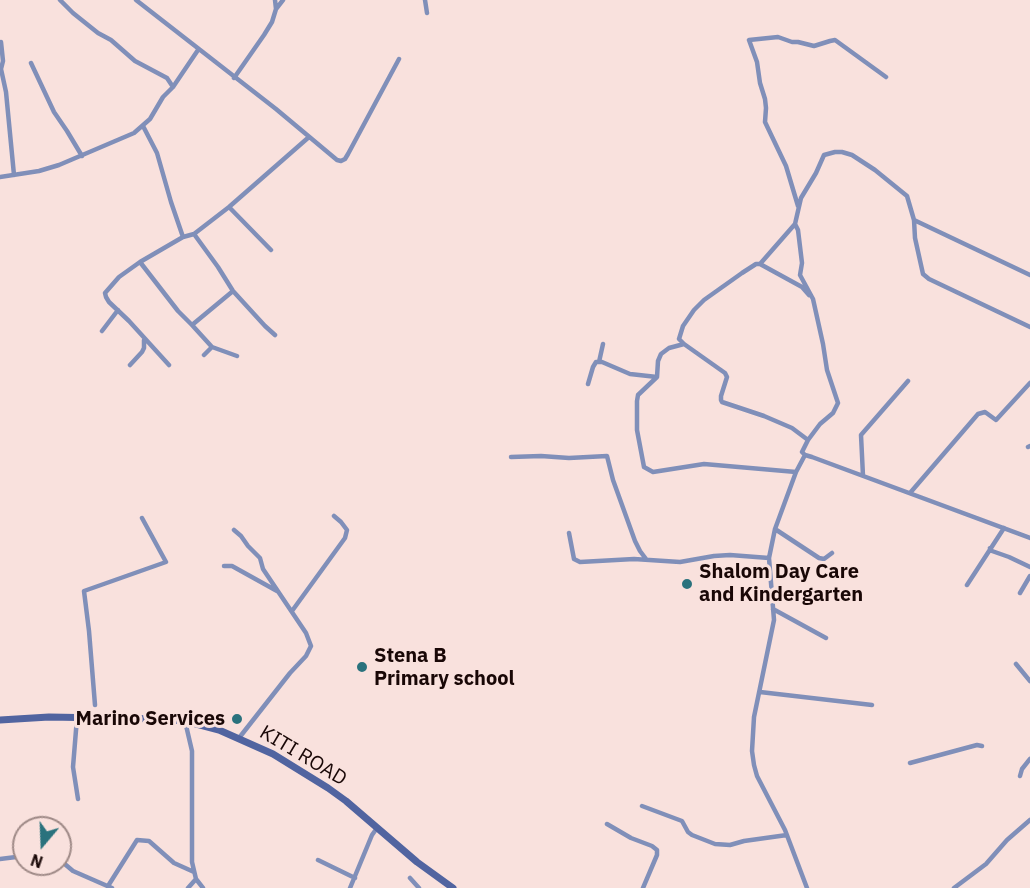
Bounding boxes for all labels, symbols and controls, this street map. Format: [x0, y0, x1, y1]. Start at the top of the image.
place label: Shalom Day Care and Kindergarten [699, 560, 863, 607]
marker: Shalom Day Care and Kindergarten [680, 577, 694, 591]
place label: Stena B Primary school [374, 644, 515, 691]
marker: Stena B Primary school [355, 660, 369, 674]
place label: Marino Services [76, 707, 225, 731]
marker: Marino Services [230, 712, 244, 726]
street label: KITI ROAD [255, 721, 351, 791]
north arrow [12, 816, 72, 876]
text: N [28, 850, 46, 872]

